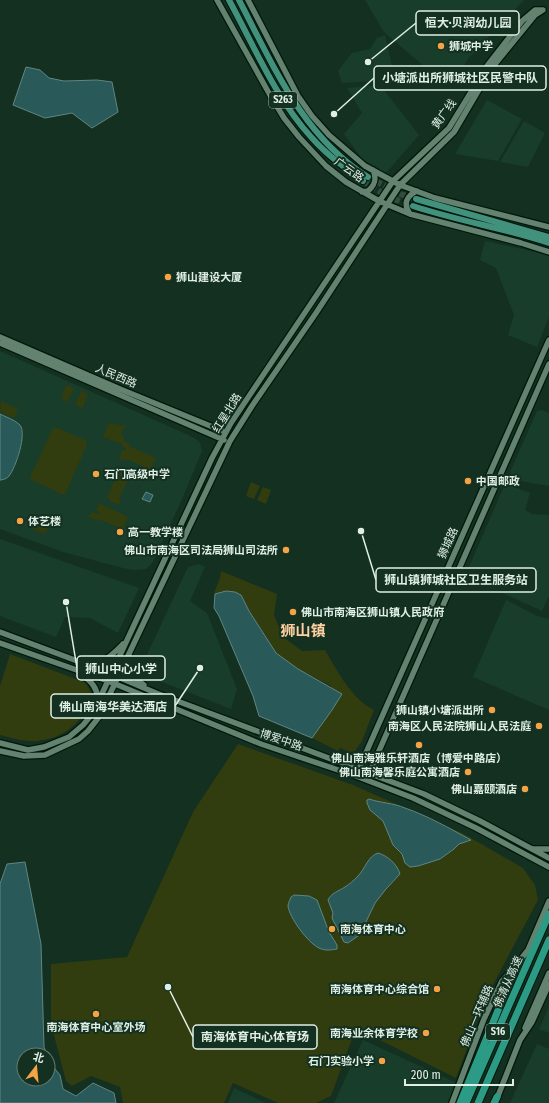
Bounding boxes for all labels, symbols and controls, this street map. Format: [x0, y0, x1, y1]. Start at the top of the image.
callout: 恒大·贝润幼儿园 [416, 11, 519, 35]
text: 恒大·贝润幼儿园 [425, 16, 511, 30]
place label: 狮城中学 [449, 40, 493, 53]
marker: 狮城中学 [436, 41, 446, 51]
callout: 小塘派出所狮城社区民警中队 [374, 66, 546, 90]
text: 小塘派出所狮城社区民警中队 [382, 71, 538, 85]
road number: S263 [269, 92, 297, 108]
street label: 黄广线 [429, 97, 459, 131]
street label: 广云路 [332, 155, 366, 185]
place label: 狮山建设大厦 [176, 271, 242, 284]
marker: 狮山建设大厦 [163, 272, 173, 282]
street label: 人民西路 [93, 361, 139, 391]
street label: 红星北路 [210, 391, 244, 435]
place label: 石门高级中学 [104, 468, 170, 481]
marker: 石门高级中学 [91, 469, 101, 479]
place label: 中国邮政 [476, 475, 520, 488]
marker: 中国邮政 [463, 476, 473, 486]
place label: 体艺楼 [28, 515, 61, 528]
marker: 体艺楼 [15, 516, 25, 526]
street label: 狮城路 [435, 525, 461, 561]
place label: 高一教学楼 [128, 526, 183, 539]
marker: 高一教学楼 [115, 527, 125, 537]
place label: 佛山市南海区司法局狮山司法所 [124, 544, 278, 557]
marker: 佛山市南海区司法局狮山司法所 [281, 545, 291, 555]
callout: 狮山镇狮城社区卫生服务站 [376, 568, 536, 592]
text: 狮山镇狮城社区卫生服务站 [384, 573, 528, 587]
place label: 佛山市南海区狮山镇人民政府 [301, 606, 444, 619]
marker: 佛山市南海区狮山镇人民政府 [288, 607, 298, 617]
district label: 狮山镇 [280, 622, 326, 640]
callout: 狮山中心小学 [77, 656, 165, 680]
text: 狮山中心小学 [85, 662, 157, 676]
callout: 佛山南海华美达酒店 [51, 694, 175, 718]
text: 佛山南海华美达酒店 [59, 700, 167, 714]
place label: 狮山镇小塘派出所 [396, 704, 484, 717]
marker: 狮山镇小塘派出所 [487, 705, 497, 715]
place label: 南海区人民法院狮山人民法庭 [388, 720, 531, 733]
marker: 南海区人民法院狮山人民法庭 [534, 721, 544, 731]
street label: 博爱中路 [258, 727, 304, 753]
marker: 佛山南海雅乐轩酒店（博爱中路店） [414, 740, 424, 750]
place label: 佛山南海雅乐轩酒店（博爱中路店） [331, 752, 507, 765]
place label: 佛山南海馨乐庭公寓酒店 [339, 766, 460, 779]
marker: 佛山南海馨乐庭公寓酒店 [463, 767, 473, 777]
place label: 佛山嘉颐酒店 [451, 783, 517, 796]
marker: 佛山嘉颐酒店 [520, 784, 530, 794]
place label: 南海体育中心 [340, 923, 406, 936]
marker: 南海体育中心 [327, 924, 337, 934]
street label: 佛清从高速 [491, 954, 525, 1010]
place label: 南海体育中心综合馆 [330, 983, 429, 996]
street label: 佛山一环辅路 [458, 983, 496, 1049]
marker: 南海体育中心综合馆 [432, 984, 442, 994]
marker: 南海体育中心室外场 [91, 1009, 101, 1019]
place label: 南海体育中心室外场 [47, 1021, 146, 1034]
road number: S16 [486, 1024, 510, 1040]
callout: 南海体育中心体育场 [193, 1025, 317, 1049]
place label: 南海业余体育学校 [330, 1027, 418, 1040]
marker: 南海业余体育学校 [421, 1028, 431, 1038]
text: 南海体育中心体育场 [201, 1030, 309, 1044]
north arrow [16, 1047, 56, 1087]
text: 北 [32, 1050, 46, 1066]
place label: 石门实验小学 [308, 1055, 374, 1068]
marker: 石门实验小学 [377, 1056, 387, 1066]
scale bar [405, 1061, 513, 1087]
text: 200 m [411, 1068, 441, 1082]

